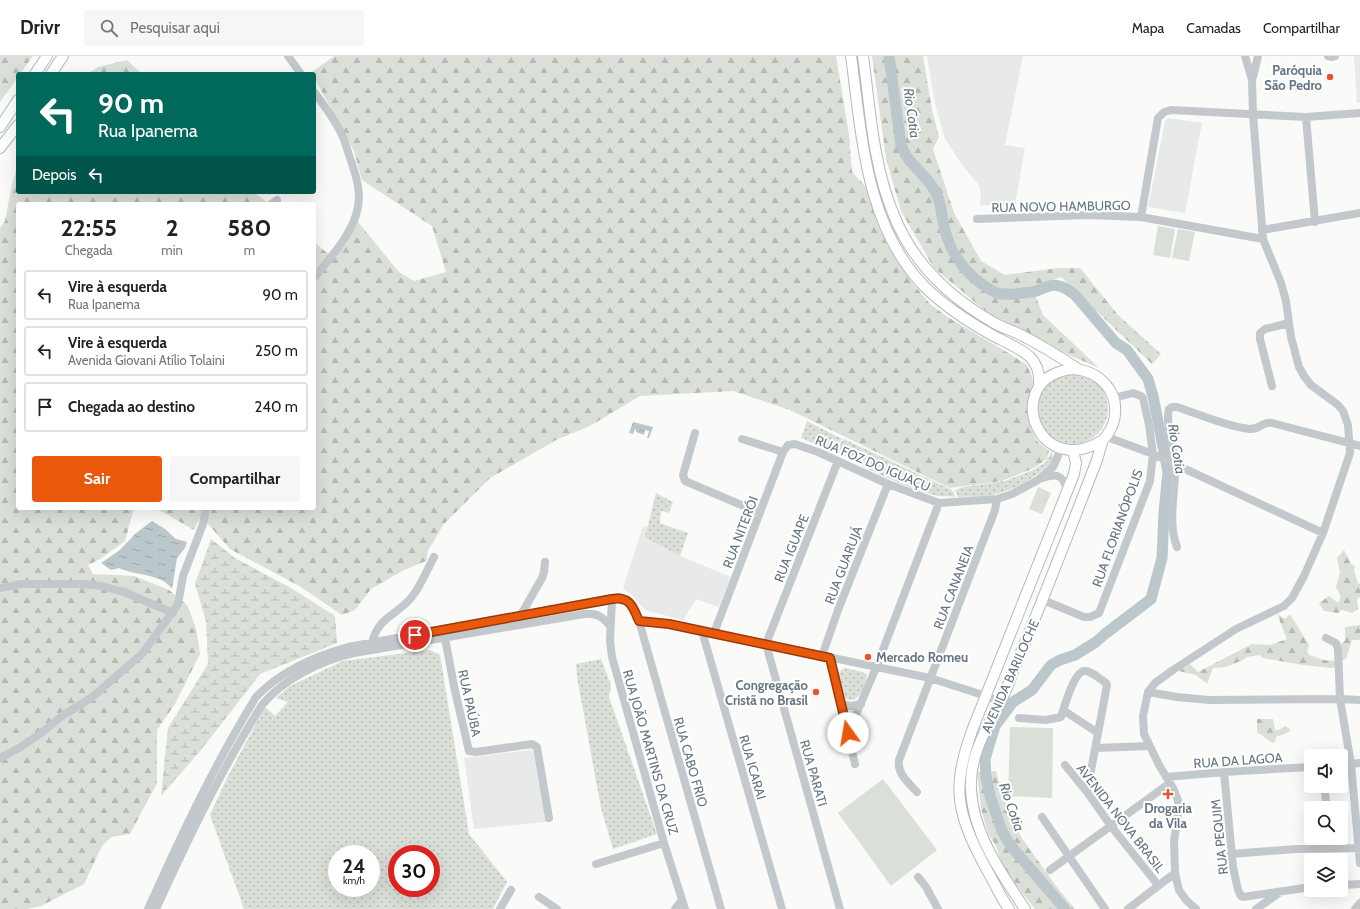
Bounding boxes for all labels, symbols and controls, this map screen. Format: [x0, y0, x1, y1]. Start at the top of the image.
search box [84, 10, 364, 46]
text: Drivr [20, 16, 60, 39]
icon: search [98, 17, 120, 39]
text: Pesquisar aqui [130, 19, 220, 37]
text: Mapa [1132, 19, 1164, 37]
text: Camadas [1186, 19, 1241, 37]
text: Compartilhar [1263, 19, 1340, 37]
place label: Paróquia São Pedro [1264, 62, 1323, 93]
marker: Paróquia São Pedro [1325, 72, 1335, 82]
text: 90 m [98, 86, 164, 120]
water label: Rio Cotia [900, 87, 924, 139]
icon: left [32, 88, 84, 140]
text: Rua Ipanema [98, 120, 198, 142]
icon: left [85, 164, 107, 186]
text: Depois [32, 166, 77, 184]
street label: RUA NOVO HAMBURGO [991, 197, 1131, 215]
text: 22:55 [60, 213, 117, 242]
text: 2 [166, 213, 178, 242]
text: 580 [227, 213, 272, 242]
text: Chegada [65, 242, 113, 258]
text: min [161, 242, 183, 258]
text: m [244, 242, 255, 258]
text: Vire à esquerda [68, 278, 167, 296]
icon: left [34, 284, 56, 306]
text: 90 m [262, 286, 298, 304]
text: Rua Ipanema [68, 296, 140, 312]
text: Vire à esquerda [68, 334, 167, 352]
icon: left [34, 340, 56, 362]
text: 250 m [255, 342, 298, 360]
text: Avenida Giovani Atílio Tolaini [68, 352, 225, 368]
icon: arrive [34, 396, 56, 418]
text: Chegada ao destino [68, 398, 195, 416]
text: 240 m [254, 398, 298, 416]
water label: Rio Cotia [1164, 423, 1190, 475]
street label: RUA FOZ DO IGUAÇU [813, 432, 933, 494]
button: Sair [32, 456, 162, 502]
button: Compartilhar [170, 456, 300, 502]
street label: RUA FLORIANÓPOLIS [1088, 467, 1146, 589]
street label: RUA NITERÓI [719, 494, 761, 570]
street label: RUA IGUAPE [770, 512, 812, 584]
street label: RUA GUARUJÁ [820, 523, 865, 606]
street label: RUA CANANEIA [930, 543, 976, 631]
street label: AVENIDA BARILOCHE [978, 617, 1042, 735]
pin [398, 618, 432, 652]
icon: arrive [404, 624, 426, 646]
place label: Mercado Romeu [876, 649, 968, 665]
marker: Mercado Romeu [863, 652, 873, 662]
street label: RUA PAÚBA [455, 668, 486, 738]
street label: RUA JOÃO MARTINS DA CRUZ [620, 668, 682, 837]
place label: Congregação Cristã no Brasil [725, 677, 809, 708]
marker: Congregação Cristã no Brasil [811, 687, 821, 697]
position arrow [827, 712, 869, 754]
street label: RUA CABO FRIO [671, 715, 711, 809]
street label: RUA ICARAI [736, 733, 770, 801]
street label: RUA PARATI [797, 738, 831, 808]
street label: RUA DA LAGOA [1193, 749, 1283, 771]
map controls [1304, 749, 1348, 897]
button: sound [1304, 749, 1348, 793]
street label: AVENIDA NOVA BRASIL [1074, 760, 1169, 876]
water label: Rio Cotia [995, 780, 1029, 834]
marker: Drogaria da Vila [1163, 789, 1173, 799]
street label: RUA PEQUIM [1207, 799, 1231, 875]
place label: Drogaria da Vila [1144, 800, 1192, 831]
button: search [1304, 801, 1348, 845]
speed limit sign: 30 [388, 845, 440, 897]
button: layers [1304, 853, 1348, 897]
text: 24 [343, 854, 366, 878]
text: km/h [343, 874, 365, 887]

